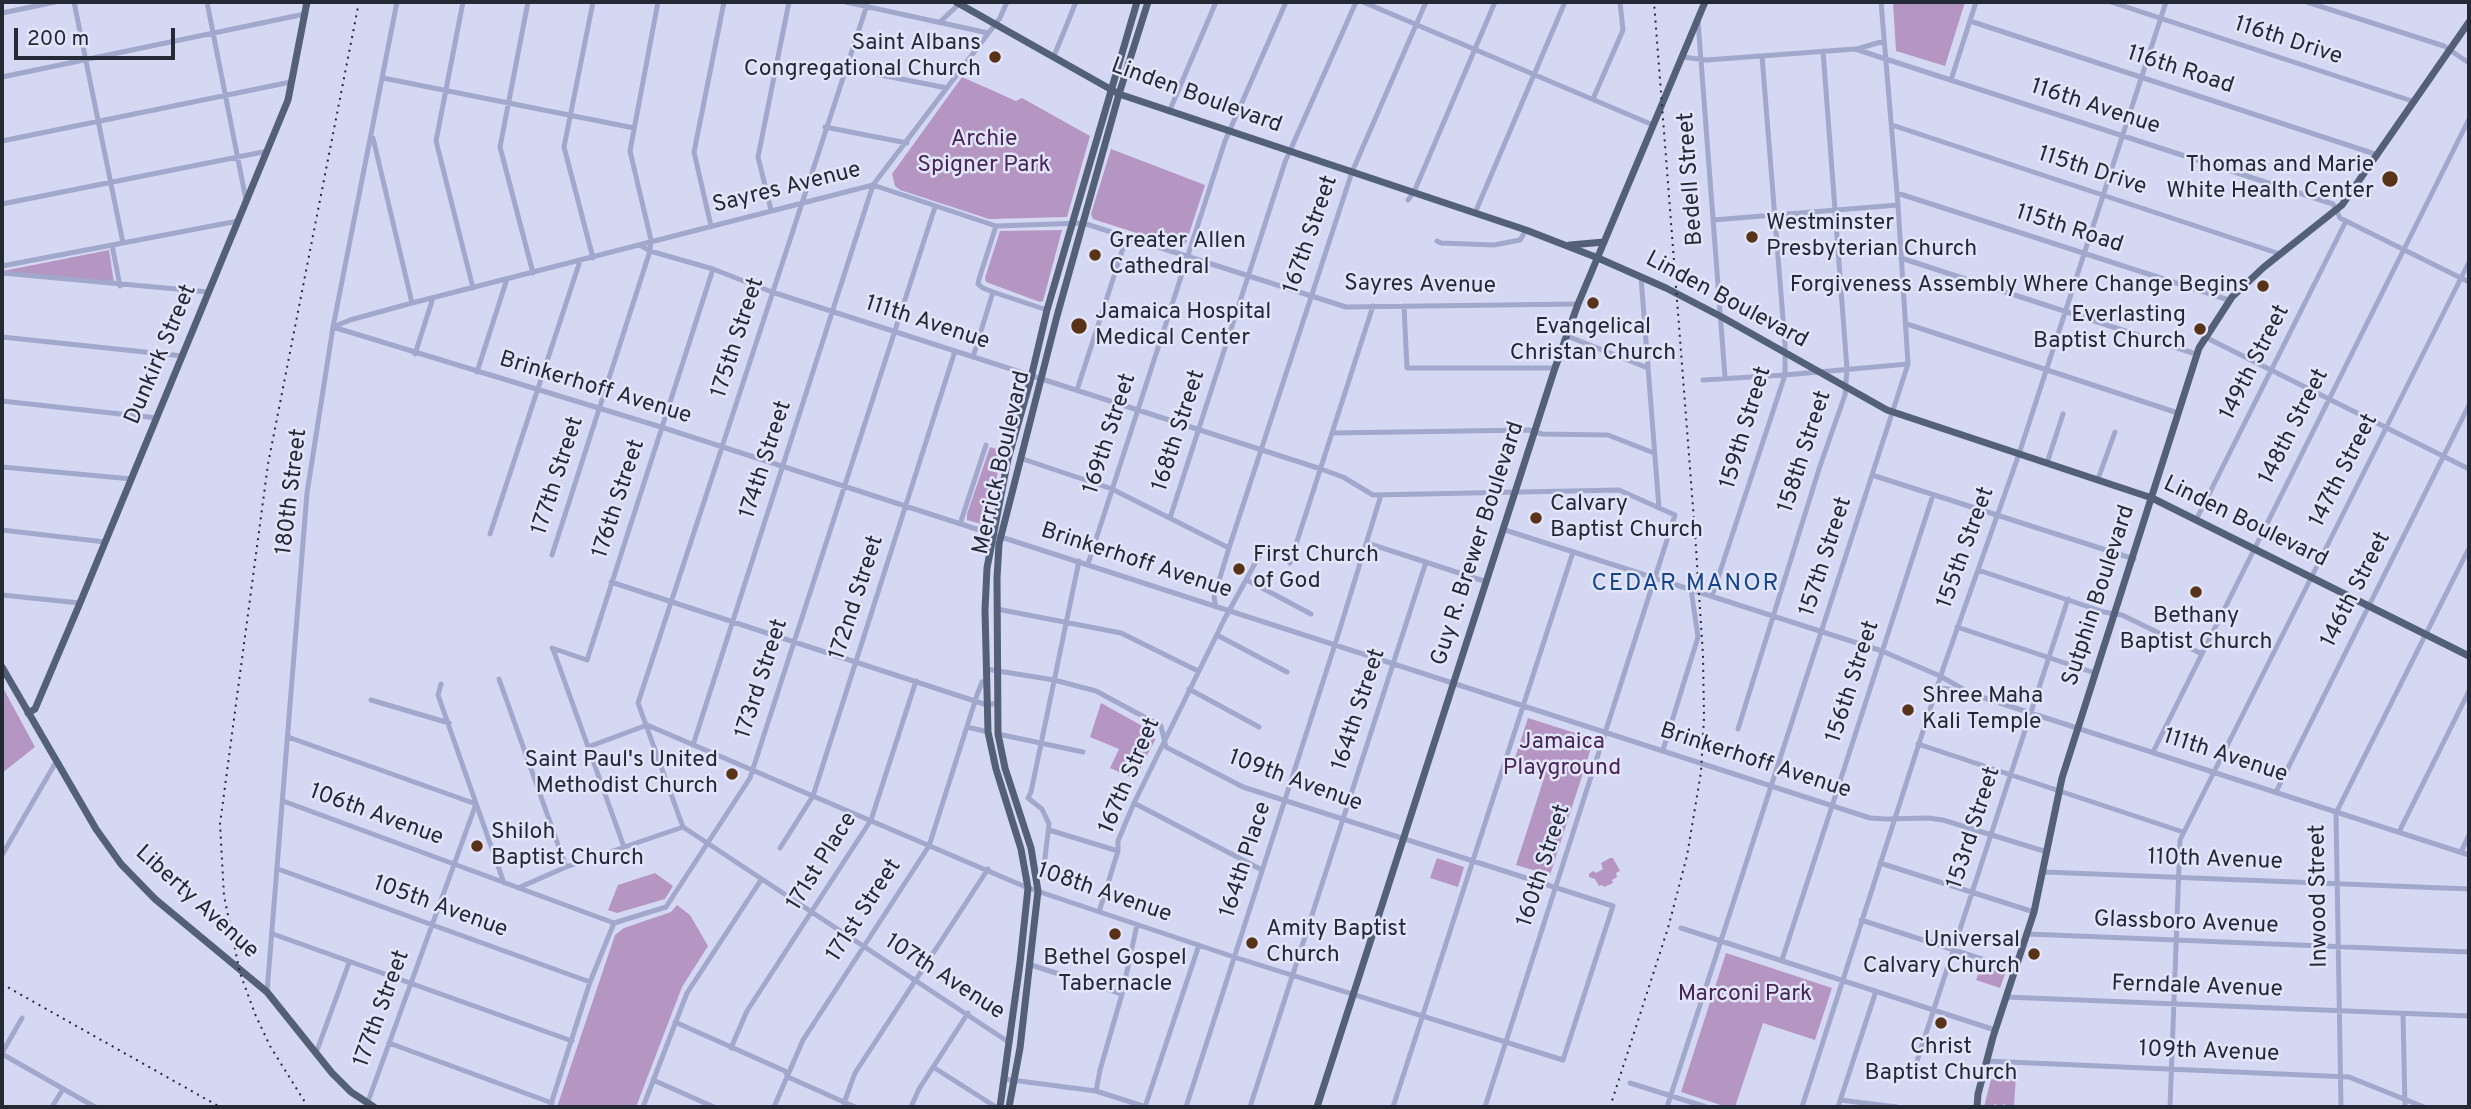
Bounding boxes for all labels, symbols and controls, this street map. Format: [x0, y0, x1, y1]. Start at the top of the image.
street label: 116th Drive [2230, 12, 2346, 72]
scale bar [18, 14, 178, 58]
text: 200 m [27, 26, 89, 53]
place label: Saint Albans Congregational Church [744, 30, 981, 84]
street label: 116th Road [2123, 41, 2237, 101]
marker: Saint Albans Congregational Church [987, 49, 1003, 65]
street label: Linden Boulevard [1107, 53, 1285, 141]
street label: 116th Avenue [2027, 74, 2163, 142]
street label: Bedell Street [1674, 111, 1710, 247]
park label: Archie Spigner Park [917, 126, 1051, 180]
street label: 115th Drive [2034, 141, 2150, 203]
place label: Thomas and Marie White Health Center [2166, 152, 2374, 206]
street label: Sayres Avenue [710, 157, 864, 221]
marker: Thomas and Marie White Health Center [2380, 169, 2400, 189]
street label: 167th Street [1279, 172, 1345, 298]
street label: 115th Road [2012, 200, 2126, 260]
place label: Westminster Presbyterian Church [1766, 210, 1977, 264]
place label: Greater Allen Cathedral [1109, 228, 1246, 282]
marker: Westminster Presbyterian Church [1744, 229, 1760, 245]
marker: Greater Allen Cathedral [1087, 247, 1103, 263]
street label: Linden Boulevard [1640, 247, 1812, 355]
street label: Sayres Avenue [1344, 271, 1496, 301]
place label: Forgiveness Assembly Where Change Begins [1790, 272, 2249, 300]
street label: 175th Street [707, 274, 771, 402]
marker: Forgiveness Assembly Where Change Begins [2255, 278, 2271, 294]
street label: Dunkirk Street [120, 281, 204, 429]
street label: 111th Avenue [861, 291, 993, 357]
marker: Evangelical Christan Church [1585, 295, 1601, 311]
place label: Jamaica Hospital Medical Center [1095, 299, 1271, 353]
street label: 149th Street [2215, 301, 2297, 425]
place label: Everlasting Baptist Church [2033, 302, 2186, 356]
place label: Evangelical Christan Church [1510, 314, 1676, 368]
marker: Jamaica Hospital Medical Center [1069, 316, 1089, 336]
marker: Everlasting Baptist Church [2192, 321, 2208, 337]
street label: Brinkerhoff Avenue [496, 347, 694, 431]
street label: 159th Street [1715, 364, 1779, 492]
street label: 148th Street [2254, 365, 2336, 489]
street label: 168th Street [1147, 367, 1213, 495]
street label: Merrick Boulevard [968, 368, 1038, 558]
street label: 169th Street [1079, 370, 1143, 498]
street label: 158th Street [1773, 388, 1839, 516]
street label: 174th Street [735, 398, 799, 522]
street label: 147th Street [2305, 410, 2385, 532]
street label: 177th Street [527, 413, 591, 539]
street label: Guy R. Brewer Boulevard [1426, 419, 1532, 669]
street label: 180th Street [272, 427, 314, 557]
street label: 176th Street [588, 436, 652, 562]
street label: Linden Boulevard [2158, 471, 2332, 575]
street label: 155th Street [1932, 484, 2002, 612]
place label: Calvary Baptist Church [1550, 491, 1703, 545]
street label: 157th Street [1795, 494, 1859, 620]
street label: Sutphin Boulevard [2058, 502, 2142, 690]
marker: Calvary Baptist Church [1528, 510, 1544, 526]
street label: Brinkerhoff Avenue [1037, 518, 1235, 606]
street label: 146th Street [2316, 528, 2398, 652]
street label: 172nd Street [825, 532, 891, 664]
place label: First Church of God [1253, 542, 1379, 596]
marker: First Church of God [1231, 561, 1247, 577]
district label: CEDAR MANOR [1593, 571, 1779, 599]
marker: Bethany Baptist Church [2188, 584, 2204, 600]
place label: Bethany Baptist Church [2120, 603, 2272, 657]
street label: 173rd Street [731, 616, 795, 742]
street label: 156th Street [1821, 618, 1887, 746]
street label: 164th Street [1327, 646, 1393, 774]
place label: Shree Maha Kali Temple [1922, 683, 2043, 737]
marker: Shree Maha Kali Temple [1900, 702, 1916, 718]
street label: 167th Street [1094, 714, 1168, 838]
street label: Brinkerhoff Avenue [1656, 718, 1854, 806]
street label: 111th Avenue [2159, 724, 2291, 790]
park label: Jamaica Playground [1503, 729, 1621, 783]
street label: 109th Avenue [1224, 745, 1366, 819]
place label: Saint Paul's United Methodist Church [525, 747, 718, 801]
street label: 153rd Street [1942, 763, 2008, 893]
marker: Saint Paul's United Methodist Church [724, 766, 740, 782]
street label: 106th Avenue [305, 779, 447, 853]
street label: 164th Place [1215, 799, 1279, 921]
street label: 160th Street [1512, 801, 1578, 931]
street label: 171st Place [782, 808, 864, 916]
place label: Shiloh Baptist Church [491, 819, 644, 873]
street label: Inwood Street [2305, 824, 2335, 968]
marker: Shiloh Baptist Church [469, 838, 485, 854]
street label: Liberty Avenue [129, 840, 263, 966]
street label: 110th Avenue [2147, 845, 2283, 877]
street label: 171st Street [822, 854, 908, 968]
street label: 108th Avenue [1033, 858, 1175, 930]
street label: 105th Avenue [369, 871, 511, 945]
street label: Glassboro Avenue [2093, 907, 2279, 941]
place label: Amity Baptist Church [1266, 916, 1407, 970]
marker: Bethel Gospel Tabernacle [1107, 926, 1123, 942]
place label: Universal Calvary Church [1863, 927, 2020, 981]
street label: 107th Avenue [879, 929, 1009, 1027]
marker: Amity Baptist Church [1244, 935, 1260, 951]
place label: Bethel Gospel Tabernacle [1043, 945, 1187, 999]
marker: Universal Calvary Church [2026, 946, 2042, 962]
street label: 177th Street [349, 947, 417, 1071]
street label: Ferndale Avenue [2111, 971, 2283, 1005]
park label: Marconi Park [1678, 981, 1812, 1009]
marker: Christ Baptist Church [1933, 1015, 1949, 1031]
place label: Christ Baptist Church [1865, 1034, 2017, 1088]
street label: 109th Avenue [2138, 1037, 2280, 1069]

